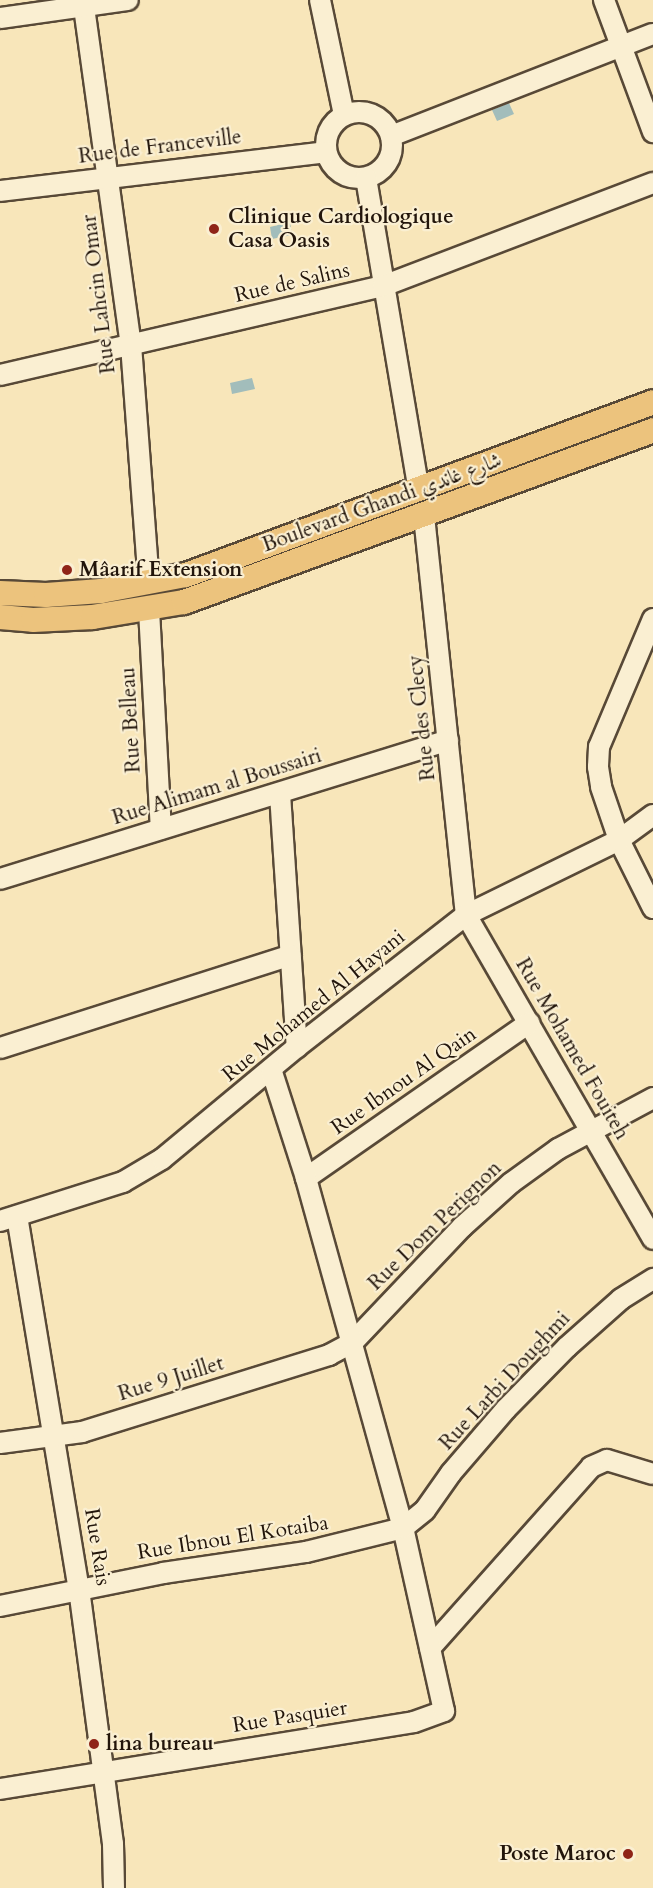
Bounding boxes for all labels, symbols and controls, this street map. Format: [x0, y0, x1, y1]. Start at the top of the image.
street label: Rue de Franceville [77, 124, 243, 170]
place label: Clinique Cardiologique Casa Oasis [228, 204, 454, 254]
street label: Rue Lahcin Omar [77, 213, 121, 375]
marker: Clinique Cardiologique Casa Oasis [205, 220, 223, 238]
street label: Rue de Salins [232, 258, 352, 308]
street label: Boulevard Ghandi شارع غاندي [259, 448, 505, 558]
place label: Mâarif Extension [79, 557, 242, 583]
marker: Mâarif Extension [60, 563, 74, 577]
street label: Rue des Clecy [403, 654, 441, 782]
street label: Rue Belleau [116, 666, 146, 774]
street label: Rue Alimam al Boussairi [109, 743, 325, 831]
street label: Rue Mohamed Al Hayani [218, 925, 410, 1087]
street label: Rue Mohamed Fouiteh [510, 954, 634, 1144]
street label: Rue Ibnou Al Qain [327, 1022, 481, 1140]
street label: Rue Dom Perignon [363, 1156, 507, 1296]
street label: Rue Larbi Doughmi [434, 1306, 576, 1456]
street label: Rue 9 Juillet [115, 1351, 227, 1407]
street label: Rue Rais [78, 1507, 116, 1587]
street label: Rue Ibnou El Kotaiba [136, 1510, 330, 1566]
street label: Rue Pasquier [231, 1696, 349, 1738]
place label: lina bureau [106, 1731, 214, 1757]
marker: lina bureau [87, 1737, 101, 1751]
place label: Poste Maroc [499, 1841, 616, 1867]
marker: Poste Maroc [621, 1847, 635, 1861]

